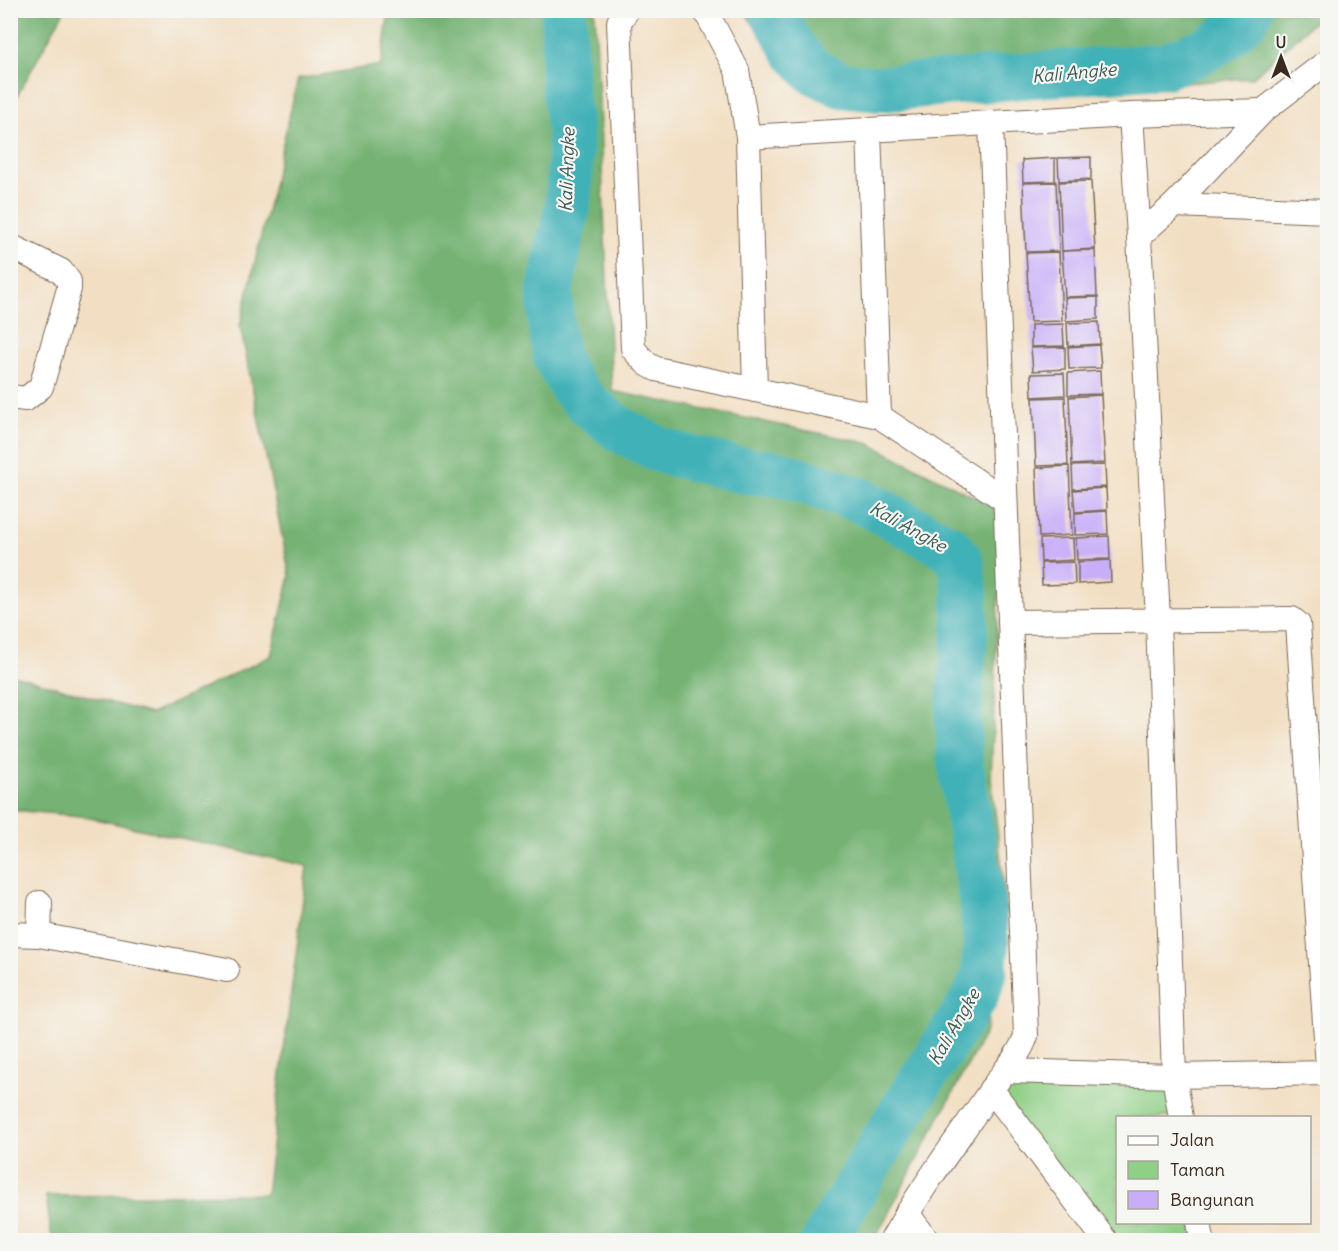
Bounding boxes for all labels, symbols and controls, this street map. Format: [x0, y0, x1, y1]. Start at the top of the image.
north arrow [1251, 27, 1311, 87]
text: U [1276, 32, 1286, 52]
water label: Kali Angke [1031, 57, 1118, 88]
water label: Kali Angke [554, 126, 580, 213]
water label: Kali Angke [866, 496, 952, 558]
water label: Kali Angke [923, 983, 985, 1069]
legend [1116, 1116, 1311, 1224]
text: Jalan [1170, 1128, 1214, 1151]
text: Taman [1170, 1158, 1225, 1181]
text: Bangunan [1170, 1188, 1254, 1211]

